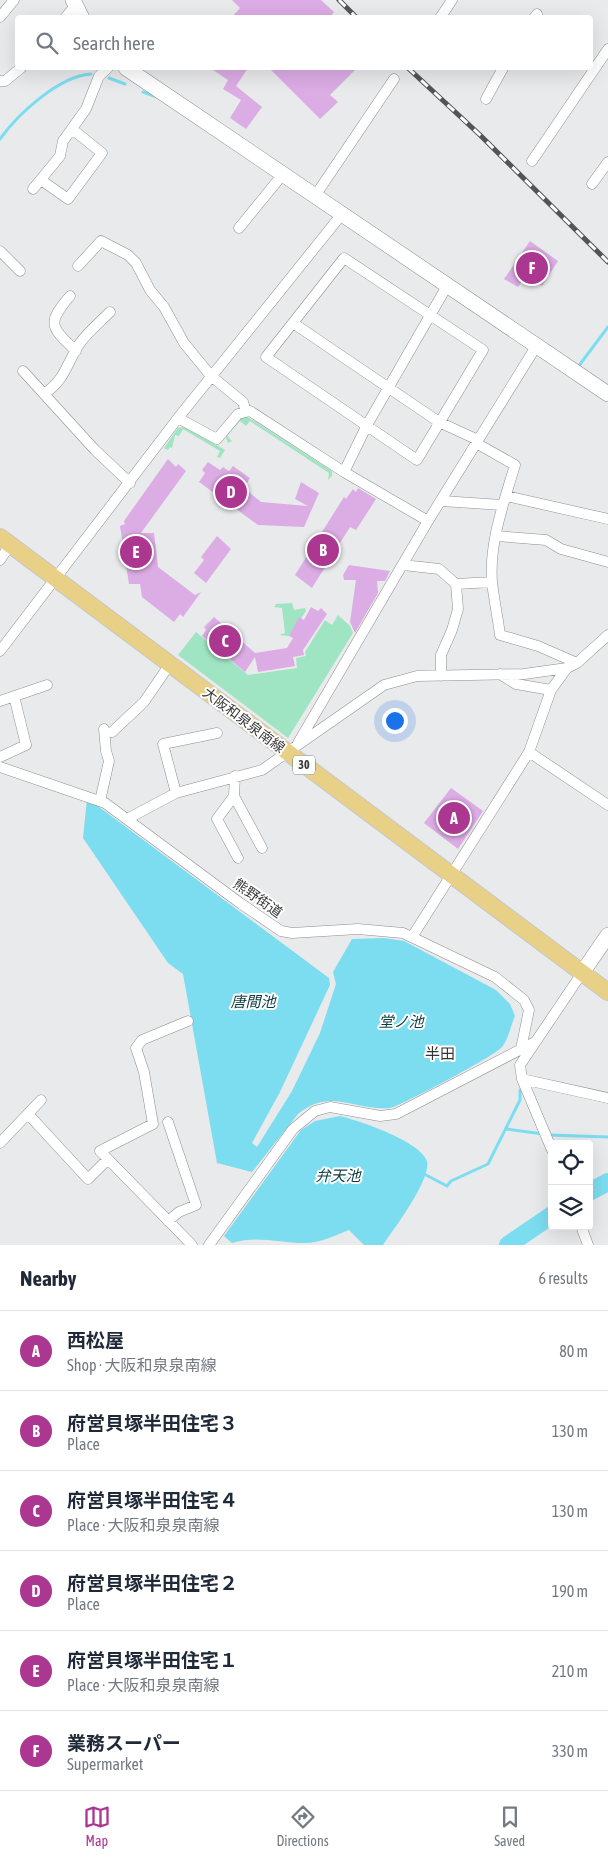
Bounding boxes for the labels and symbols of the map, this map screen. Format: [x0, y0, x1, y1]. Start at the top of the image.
pin: F [516, 249, 548, 287]
pin: D [215, 473, 247, 511]
pin: B [307, 531, 339, 569]
pin: E [120, 533, 152, 571]
pin: C [209, 622, 241, 660]
street label: 大阪和泉泉南線 [200, 684, 288, 756]
your location [382, 708, 408, 734]
road number: 30 [293, 756, 315, 774]
pin: A [438, 799, 470, 837]
street label: 熊野街道 [230, 875, 286, 921]
water label: 唐間池 [230, 993, 277, 1010]
water label: 堂ノ池 [378, 1013, 425, 1030]
district label: 半田 [425, 1045, 455, 1062]
water label: 弁天池 [315, 1167, 362, 1184]

